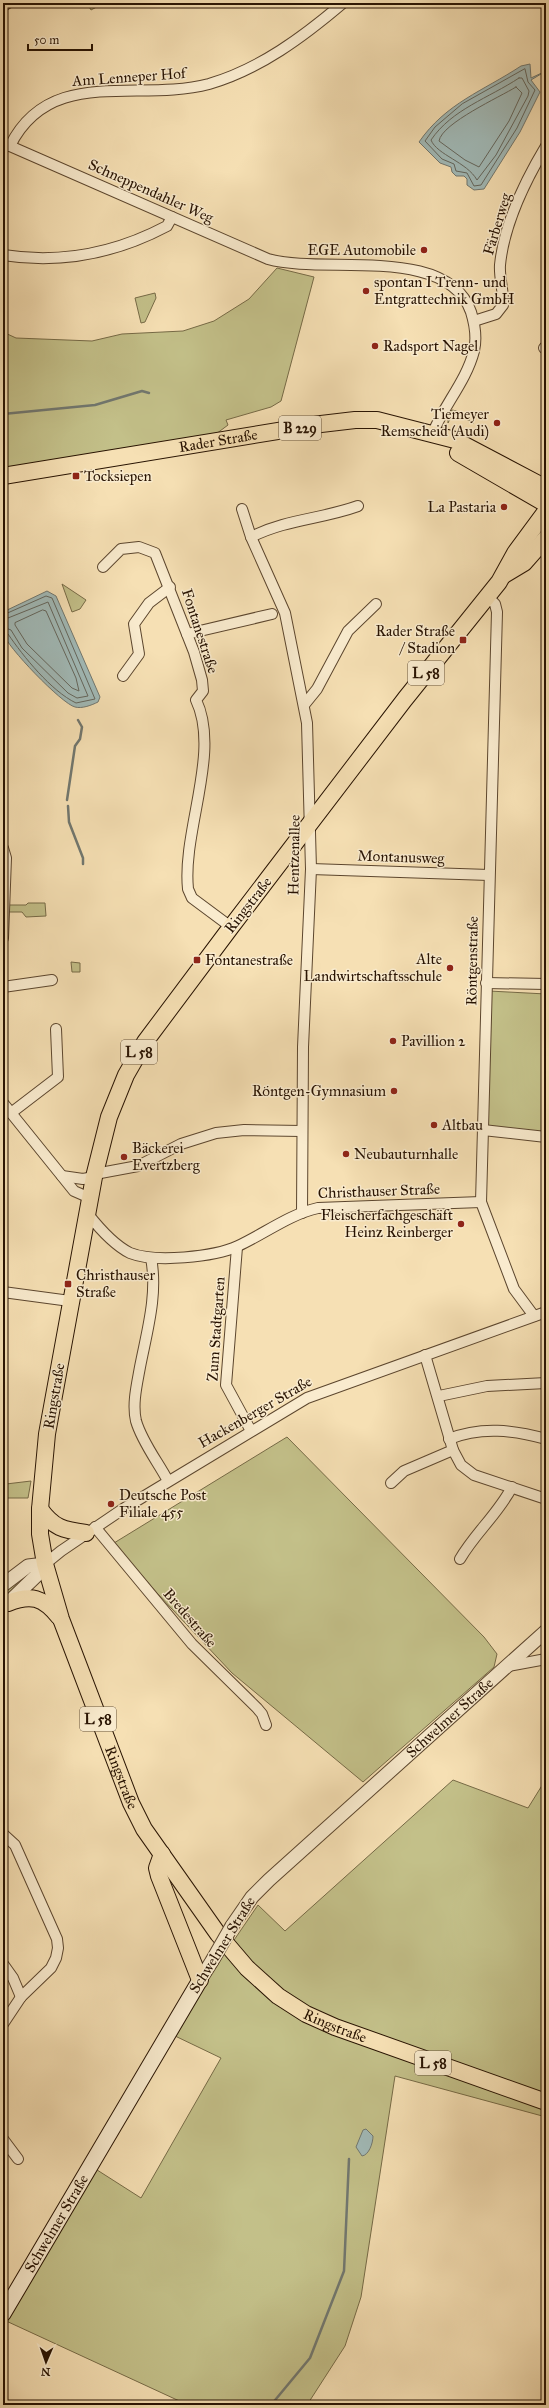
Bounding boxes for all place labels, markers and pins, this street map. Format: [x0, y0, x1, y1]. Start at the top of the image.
place label: EGE Automobile [308, 241, 416, 259]
marker: EGE Automobile [419, 245, 429, 255]
place label: spontan I Trenn- und Entgrattechnik GmbH [374, 273, 515, 308]
marker: spontan I Trenn- und Entgrattechnik GmbH [361, 286, 371, 296]
place label: Radsport Nagel [383, 337, 479, 355]
marker: Radsport Nagel [370, 341, 380, 351]
place label: Tiemeyer Remscheid (Audi) [381, 405, 489, 441]
marker: Tiemeyer Remscheid (Audi) [492, 418, 502, 428]
place label: Tocksiepen [84, 467, 152, 485]
marker: Tocksiepen [71, 471, 81, 481]
place label: La Pastaria [428, 498, 497, 516]
marker: La Pastaria [499, 502, 509, 512]
place label: Rader Straße / Stadion [376, 622, 455, 657]
marker: Rader Straße / Stadion [458, 635, 468, 645]
place label: Alte Landwirtschaftsschule [304, 950, 442, 985]
place label: Fontanestraße [205, 951, 293, 969]
marker: Fontanestraße [192, 955, 202, 965]
marker: Alte Landwirtschaftsschule [445, 963, 455, 973]
place label: Pavillion 2 [401, 1032, 466, 1050]
marker: Pavillion 2 [388, 1036, 398, 1046]
place label: Röntgen-Gymnasium [252, 1082, 386, 1100]
marker: Röntgen-Gymnasium [389, 1086, 399, 1096]
place label: Altbau [441, 1116, 483, 1134]
marker: Altbau [429, 1120, 439, 1130]
place label: Bäckerei Evertzberg [132, 1139, 201, 1174]
place label: Neubauturnhalle [354, 1145, 458, 1163]
marker: Neubauturnhalle [341, 1149, 351, 1159]
marker: Bäckerei Evertzberg [119, 1152, 129, 1162]
place label: Fleischerfachgeschäft Heinz Reinberger [321, 1206, 454, 1241]
marker: Fleischerfachgeschäft Heinz Reinberger [456, 1219, 466, 1229]
place label: Christhauser Straße [76, 1266, 155, 1301]
marker: Christhauser Straße [63, 1279, 73, 1289]
place label: Deutsche Post Filiale 455 [119, 1486, 207, 1521]
marker: Deutsche Post Filiale 455 [106, 1499, 116, 1509]

